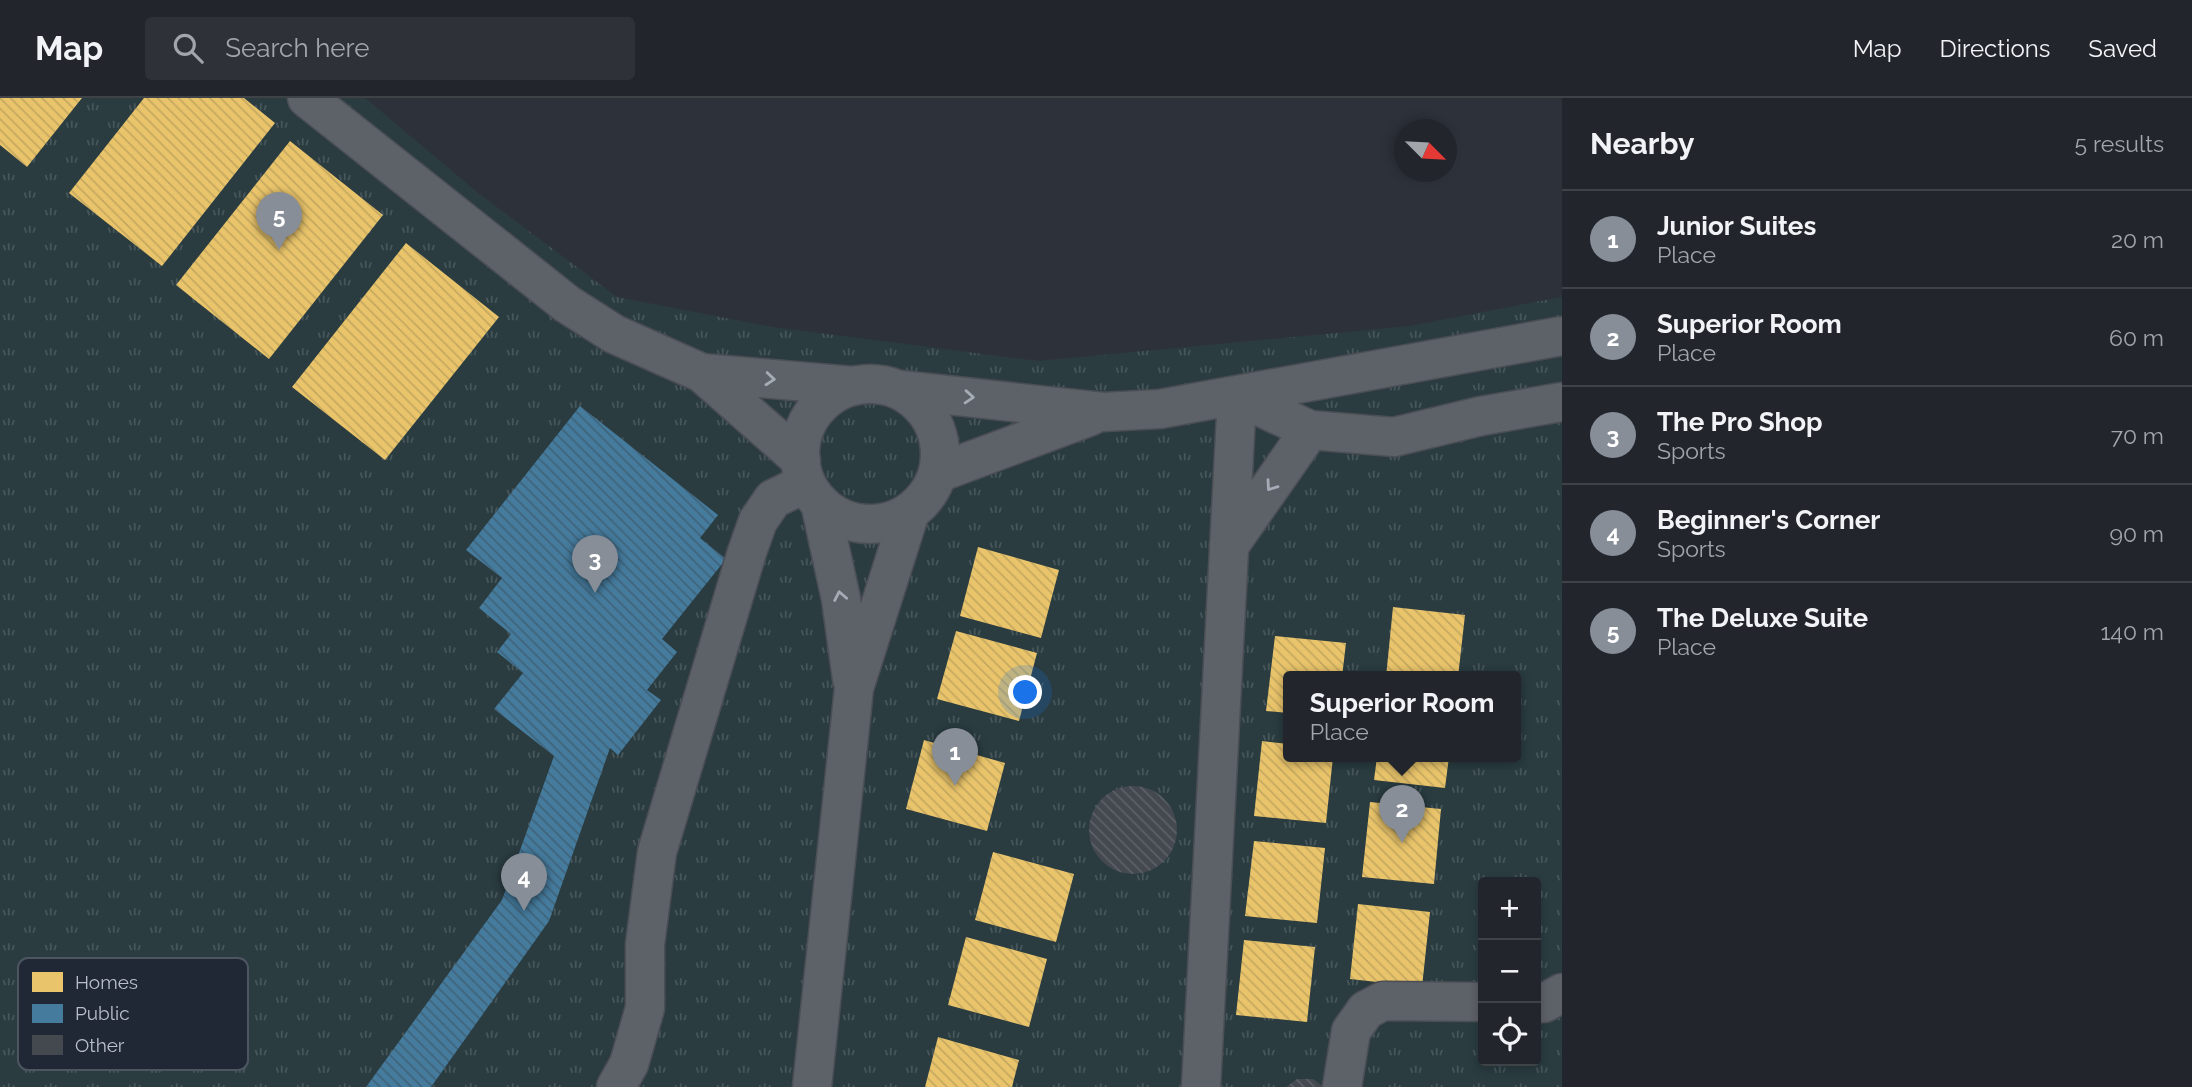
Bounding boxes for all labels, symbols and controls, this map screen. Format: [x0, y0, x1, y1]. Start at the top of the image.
search box [145, 17, 635, 80]
text: Map [35, 29, 103, 68]
icon: search [169, 29, 207, 67]
text: Search here [225, 33, 370, 63]
text: Map [1853, 34, 1902, 63]
text: Directions [1940, 34, 2050, 63]
text: Saved [2088, 34, 2157, 63]
north arrow [1394, 119, 1457, 182]
text: Nearby [1590, 126, 1694, 161]
text: 5 results [2075, 130, 2164, 157]
pin: 5 [256, 192, 302, 250]
text: Junior Suites [1657, 211, 1816, 241]
text: 1 [1607, 226, 1619, 253]
text: 20 m [2111, 226, 2164, 253]
text: Place [1657, 241, 1716, 268]
text: Superior Room [1657, 309, 1842, 339]
text: 2 [1607, 324, 1619, 351]
text: 60 m [2109, 324, 2164, 351]
text: Place [1657, 339, 1716, 366]
one-way arrow [765, 371, 776, 386]
one-way arrow [964, 389, 975, 404]
text: The Pro Shop [1657, 407, 1823, 437]
text: 3 [1607, 422, 1619, 449]
text: 70 m [2111, 422, 2164, 449]
text: Sports [1657, 437, 1726, 464]
one-way arrow [1267, 478, 1279, 491]
text: Beginner's Corner [1657, 505, 1880, 535]
text: 4 [1606, 520, 1620, 547]
text: 90 m [2109, 520, 2164, 547]
pin: 3 [572, 535, 618, 593]
text: Sports [1657, 535, 1726, 562]
one-way arrow [833, 590, 848, 602]
text: The Deluxe Suite [1657, 603, 1868, 633]
text: 5 [1607, 618, 1619, 645]
text: 140 m [2101, 618, 2164, 645]
text: Place [1657, 633, 1716, 660]
popup [1283, 671, 1521, 762]
your location [1008, 675, 1042, 709]
text: Superior Room [1310, 688, 1494, 718]
text: Place [1310, 718, 1369, 745]
pin: 1 [932, 728, 978, 786]
pin: 2 [1379, 785, 1425, 843]
pin: 4 [501, 853, 547, 911]
map controls [1478, 877, 1541, 1066]
button: + [1478, 877, 1541, 940]
button: − [1478, 940, 1541, 1003]
legend [18, 958, 248, 1070]
text: Homes [75, 971, 138, 993]
text: Public [75, 1002, 130, 1024]
button: locate [1478, 1003, 1541, 1066]
text: Other [75, 1034, 125, 1056]

